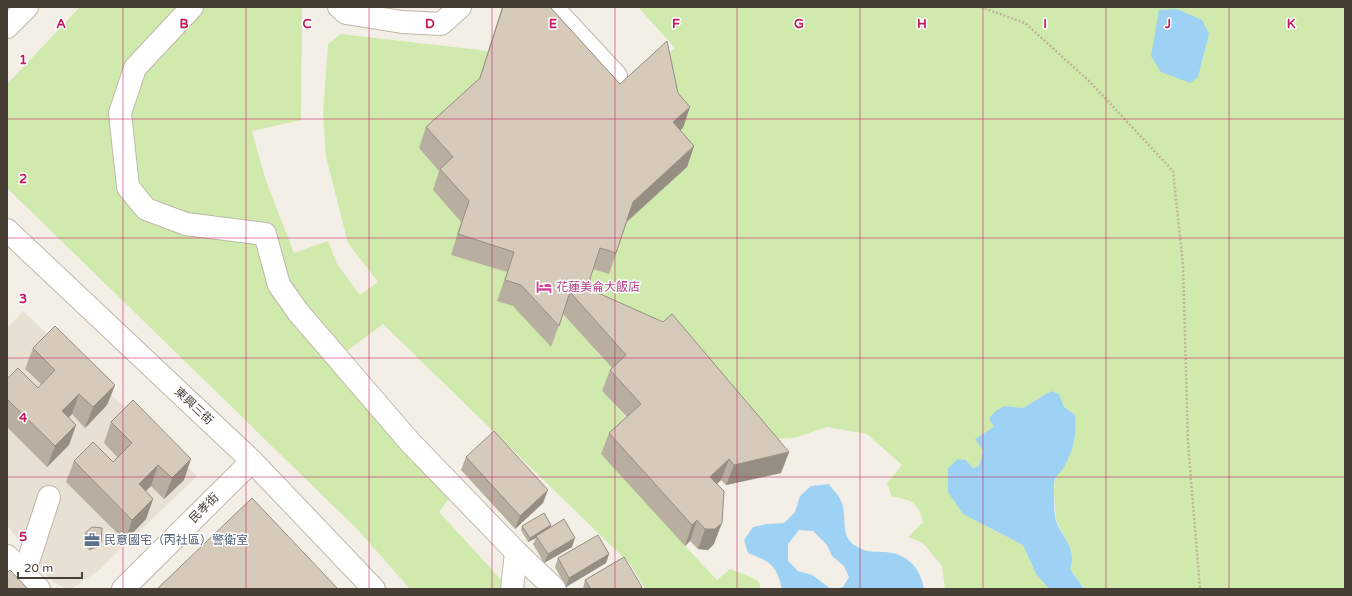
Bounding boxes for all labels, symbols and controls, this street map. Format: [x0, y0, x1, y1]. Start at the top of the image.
text: A [56, 16, 66, 32]
text: B [179, 16, 189, 32]
text: C [302, 16, 312, 32]
text: D [425, 16, 435, 32]
text: E [549, 16, 557, 32]
text: F [672, 16, 680, 32]
text: G [794, 16, 804, 32]
text: H [917, 16, 927, 32]
text: I [1043, 16, 1047, 32]
text: J [1164, 16, 1171, 32]
text: K [1287, 16, 1296, 32]
text: 1 [19, 52, 27, 68]
text: 2 [19, 171, 27, 187]
hotel icon: 花蓮美侖大飯店 [535, 278, 553, 296]
place label: 花蓮美侖大飯店 [556, 280, 640, 294]
text: 3 [19, 291, 27, 307]
street label: 東興三街 [172, 385, 216, 427]
text: 4 [19, 410, 28, 426]
street label: 民孝街 [186, 490, 222, 526]
text: 5 [19, 529, 27, 545]
office icon: 民意國宅（丙社區）警衛室 [83, 531, 101, 549]
place label: 民意國宅（丙社區）警衛室 [104, 533, 248, 547]
scale bar [18, 554, 82, 580]
text: 20 m [24, 561, 53, 575]

